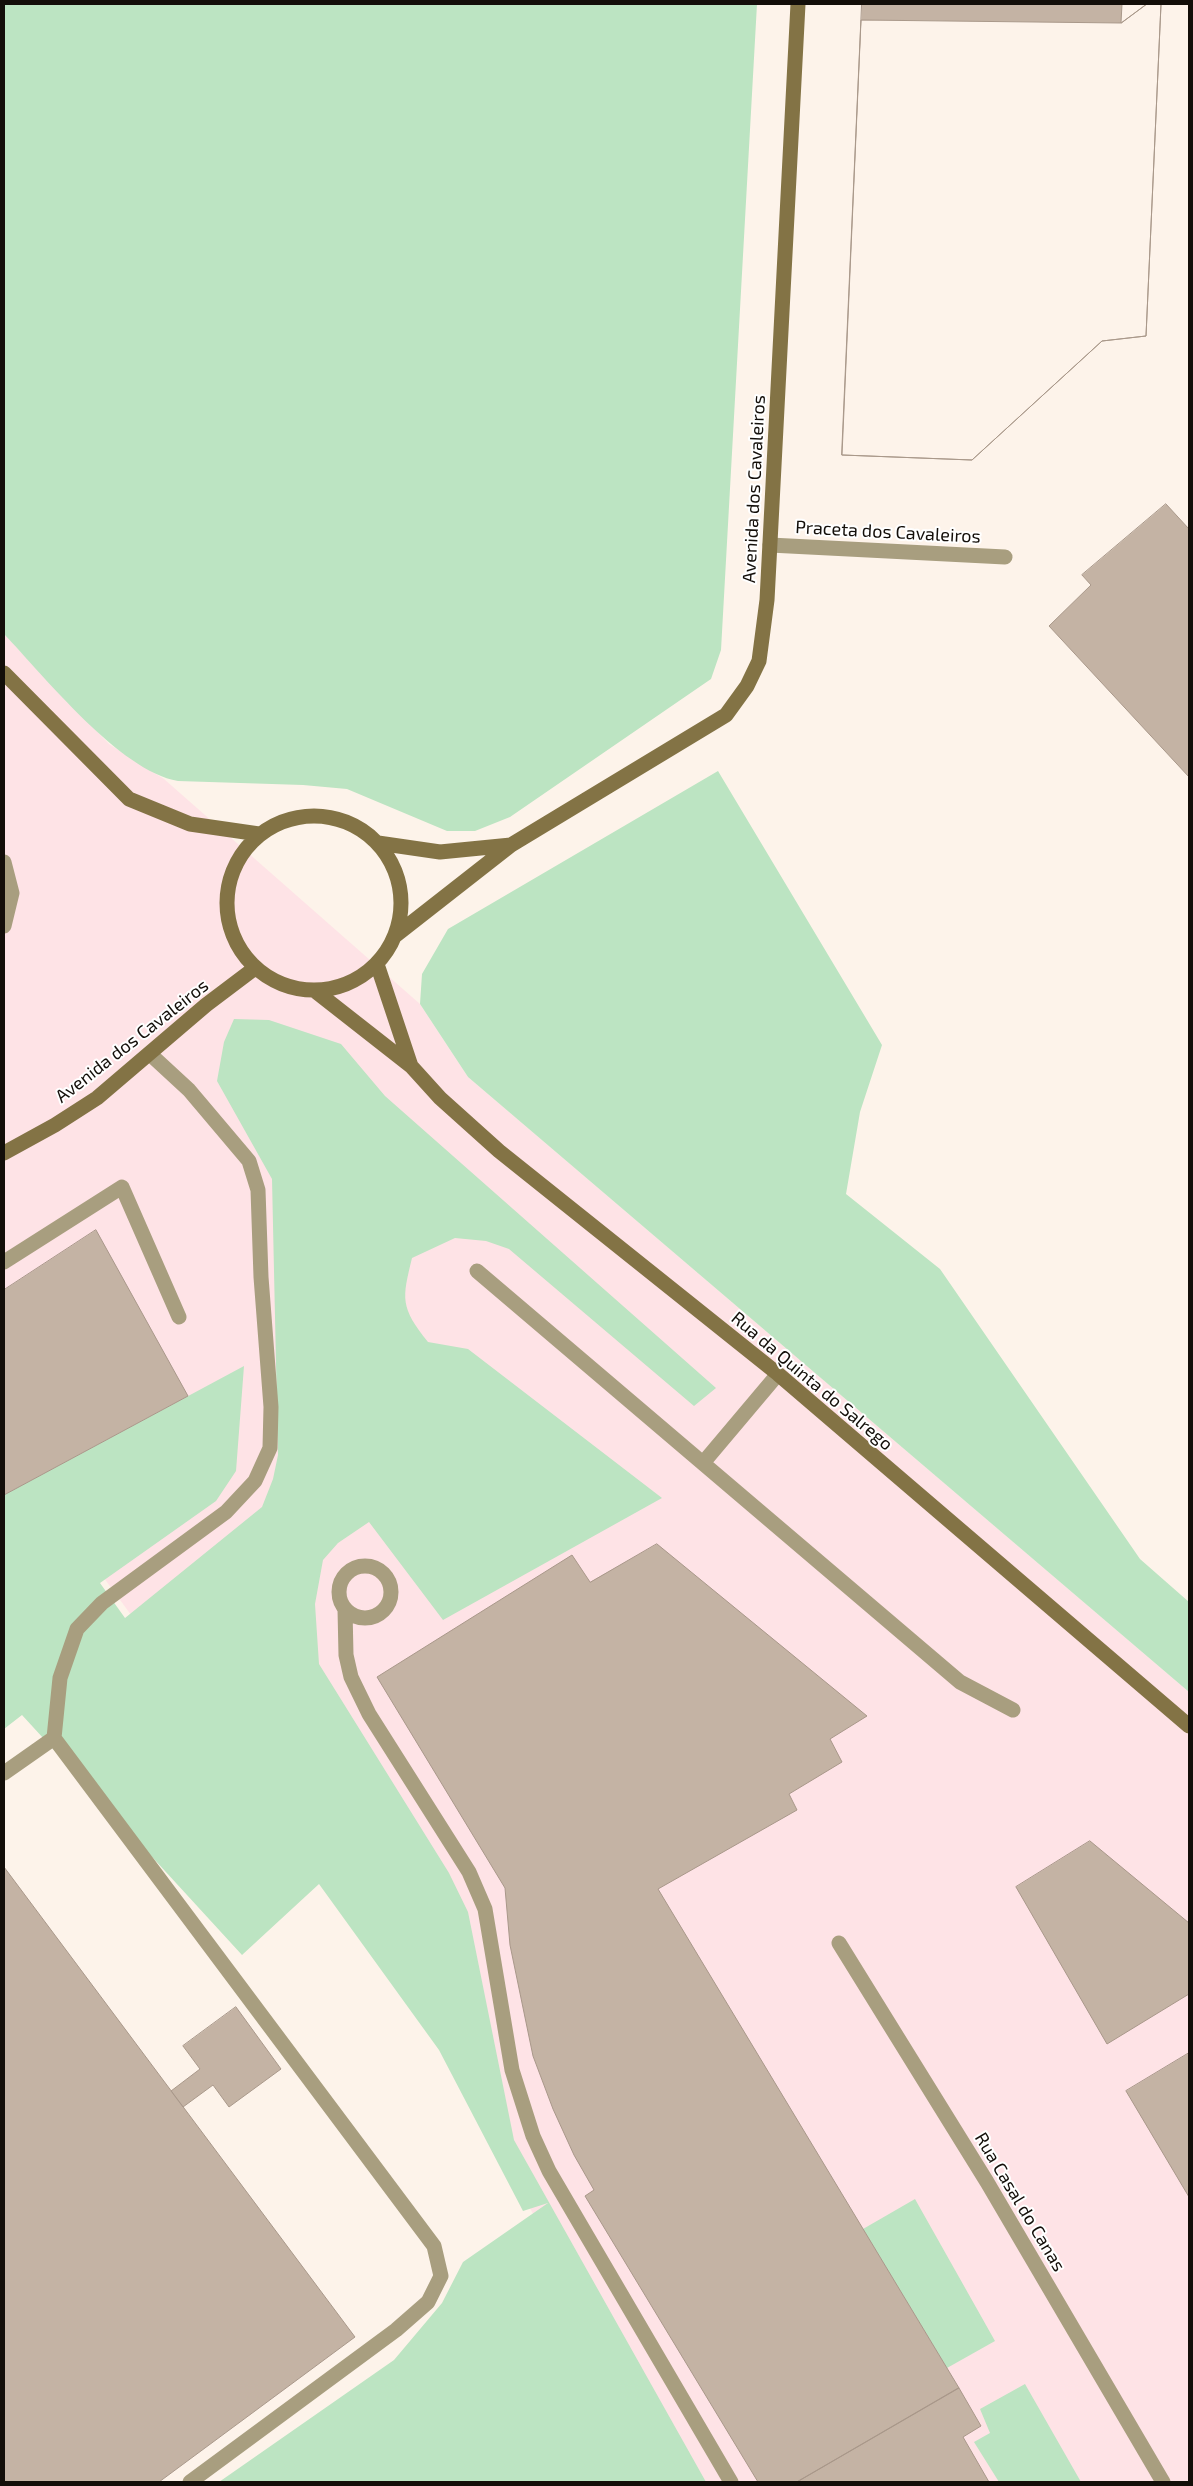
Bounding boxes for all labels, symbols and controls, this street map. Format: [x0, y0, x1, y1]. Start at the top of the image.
street label: Avenida dos Cavaleiros [738, 395, 770, 583]
street label: Praceta dos Cavaleiros [795, 516, 981, 548]
street label: Avenida dos Cavaleiros [51, 975, 213, 1107]
street label: Rua da Quinta do Salrego [727, 1307, 897, 1455]
street label: Rua Casal do Canas [970, 2129, 1070, 2275]

